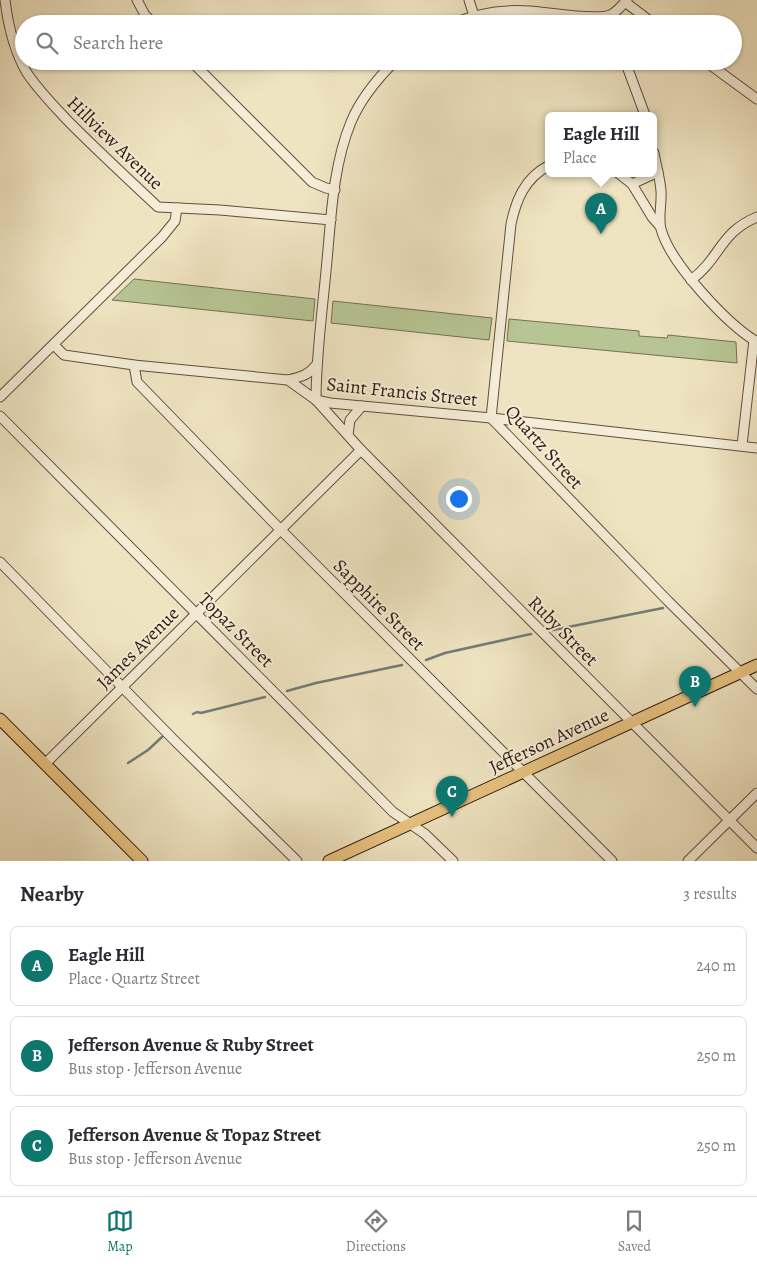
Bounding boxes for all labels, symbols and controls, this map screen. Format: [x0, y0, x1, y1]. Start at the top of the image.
search box [15, 15, 742, 70]
icon: search [33, 29, 61, 57]
text: Search here [73, 30, 163, 56]
street label: Hillview Avenue [61, 90, 169, 196]
popup [545, 112, 657, 177]
text: Eagle Hill [563, 121, 639, 147]
text: Place [563, 147, 597, 169]
pin: A [585, 193, 617, 234]
street label: Saint Francis Street [325, 371, 479, 413]
street label: Quartz Street [499, 399, 589, 495]
your location [446, 486, 472, 512]
street label: Sapphire Street [327, 553, 431, 657]
street label: Topaz Street [193, 587, 279, 673]
street label: Ruby Street [522, 590, 604, 672]
street label: James Avenue [91, 601, 185, 695]
pin: B [679, 666, 711, 707]
street label: Jefferson Avenue [485, 702, 613, 780]
pin: C [436, 776, 468, 817]
text: Nearby [20, 880, 83, 908]
text: 3 results [683, 883, 737, 905]
text: Eagle Hill [68, 942, 145, 968]
text: A [32, 955, 42, 977]
text: 240 m [696, 955, 736, 977]
text: Place · Quartz Street [68, 968, 200, 990]
text: Jefferson Avenue & Ruby Street [68, 1032, 314, 1058]
text: B [32, 1045, 42, 1067]
text: 250 m [697, 1045, 736, 1067]
text: Bus stop · Jefferson Avenue [68, 1058, 242, 1080]
text: Jefferson Avenue & Topaz Street [68, 1122, 321, 1148]
text: C [32, 1135, 42, 1157]
text: 250 m [697, 1135, 736, 1157]
text: Bus stop · Jefferson Avenue [68, 1148, 242, 1170]
tab: Map [106, 1207, 134, 1256]
tab: Directions [346, 1207, 406, 1256]
tab: Saved [618, 1207, 651, 1256]

